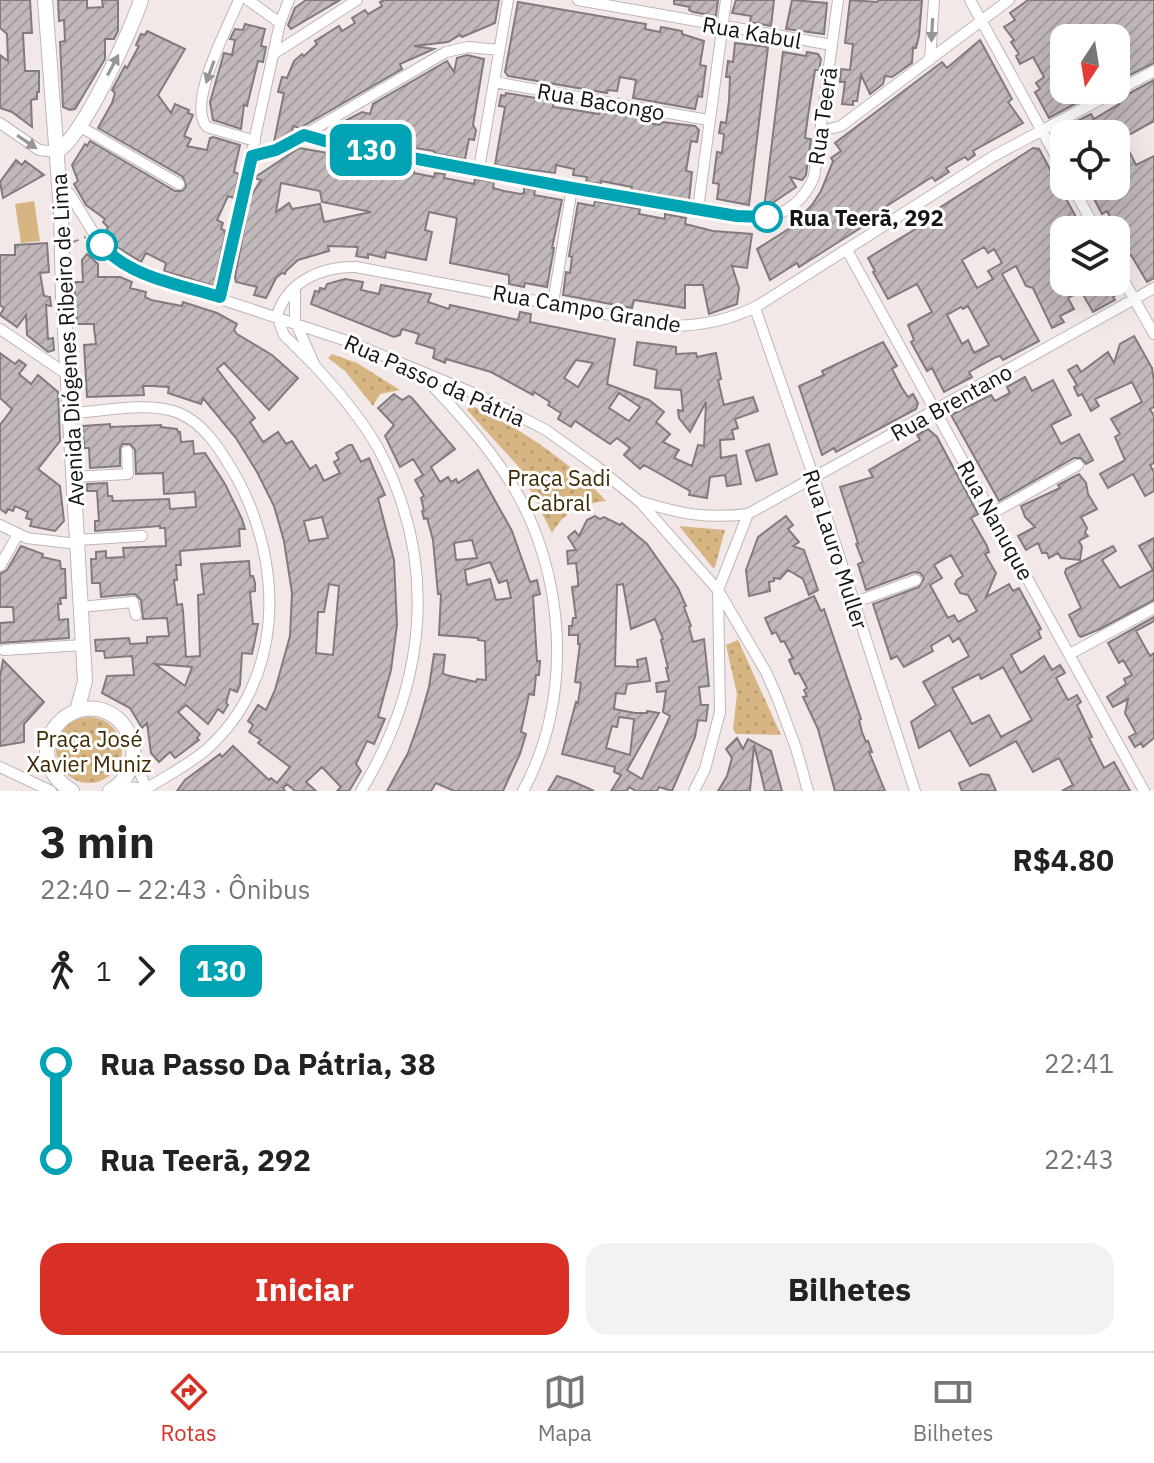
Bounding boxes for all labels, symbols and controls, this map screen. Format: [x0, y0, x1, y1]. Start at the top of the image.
street label: Rua Kabul [700, 9, 804, 55]
one-way arrow [925, 18, 938, 43]
north arrow [1050, 24, 1130, 104]
map controls [1050, 24, 1130, 296]
one-way arrow [107, 53, 120, 76]
one-way arrow [203, 60, 215, 84]
street label: Rua Teerã [801, 65, 843, 167]
street label: Rua Bacongo [535, 76, 667, 126]
button: locate [1050, 120, 1130, 200]
line badge: 130 [325, 124, 417, 176]
text: 130 [346, 131, 396, 168]
one-way arrow [16, 134, 37, 149]
street label: Avenida Diógenes Ribeiro de Lima [44, 172, 90, 507]
marker: Rua Teerã, 292 [752, 202, 782, 232]
place label: Rua Teerã, 292 [789, 203, 944, 232]
button: layers [1050, 216, 1130, 296]
unlabelled marker [87, 230, 117, 260]
street label: Rua Campo Grande [491, 277, 683, 339]
street label: Rua Passo da Pátria [340, 327, 530, 433]
street label: Rua Brentano [885, 357, 1017, 447]
street label: Rua Nanuque [951, 455, 1041, 585]
park label: Praça Sadi Cabral [507, 463, 611, 517]
street label: Rua Lauro Muller [796, 465, 876, 633]
park label: Praça José Xavier Muniz [26, 724, 152, 778]
text: 3 min [40, 813, 155, 870]
text: R$4.80 [1012, 840, 1114, 879]
text: 22:40 – 22:43 · Ônibus [40, 872, 310, 906]
icon: walk [40, 949, 84, 993]
icon: forward [124, 949, 168, 993]
text: 130 [196, 952, 246, 989]
text: 1 [96, 954, 112, 988]
text: Rua Passo Da Pátria, 38 [100, 1044, 436, 1083]
text: 22:41 [1044, 1046, 1114, 1080]
text: Rua Teerã, 292 [100, 1140, 311, 1179]
text: 22:43 [1044, 1142, 1114, 1176]
button: Iniciar [40, 1243, 569, 1335]
button: Bilhetes [585, 1243, 1114, 1335]
tab: Rotas [160, 1370, 217, 1447]
tab: Mapa [538, 1370, 592, 1447]
tab: Bilhetes [913, 1370, 994, 1447]

